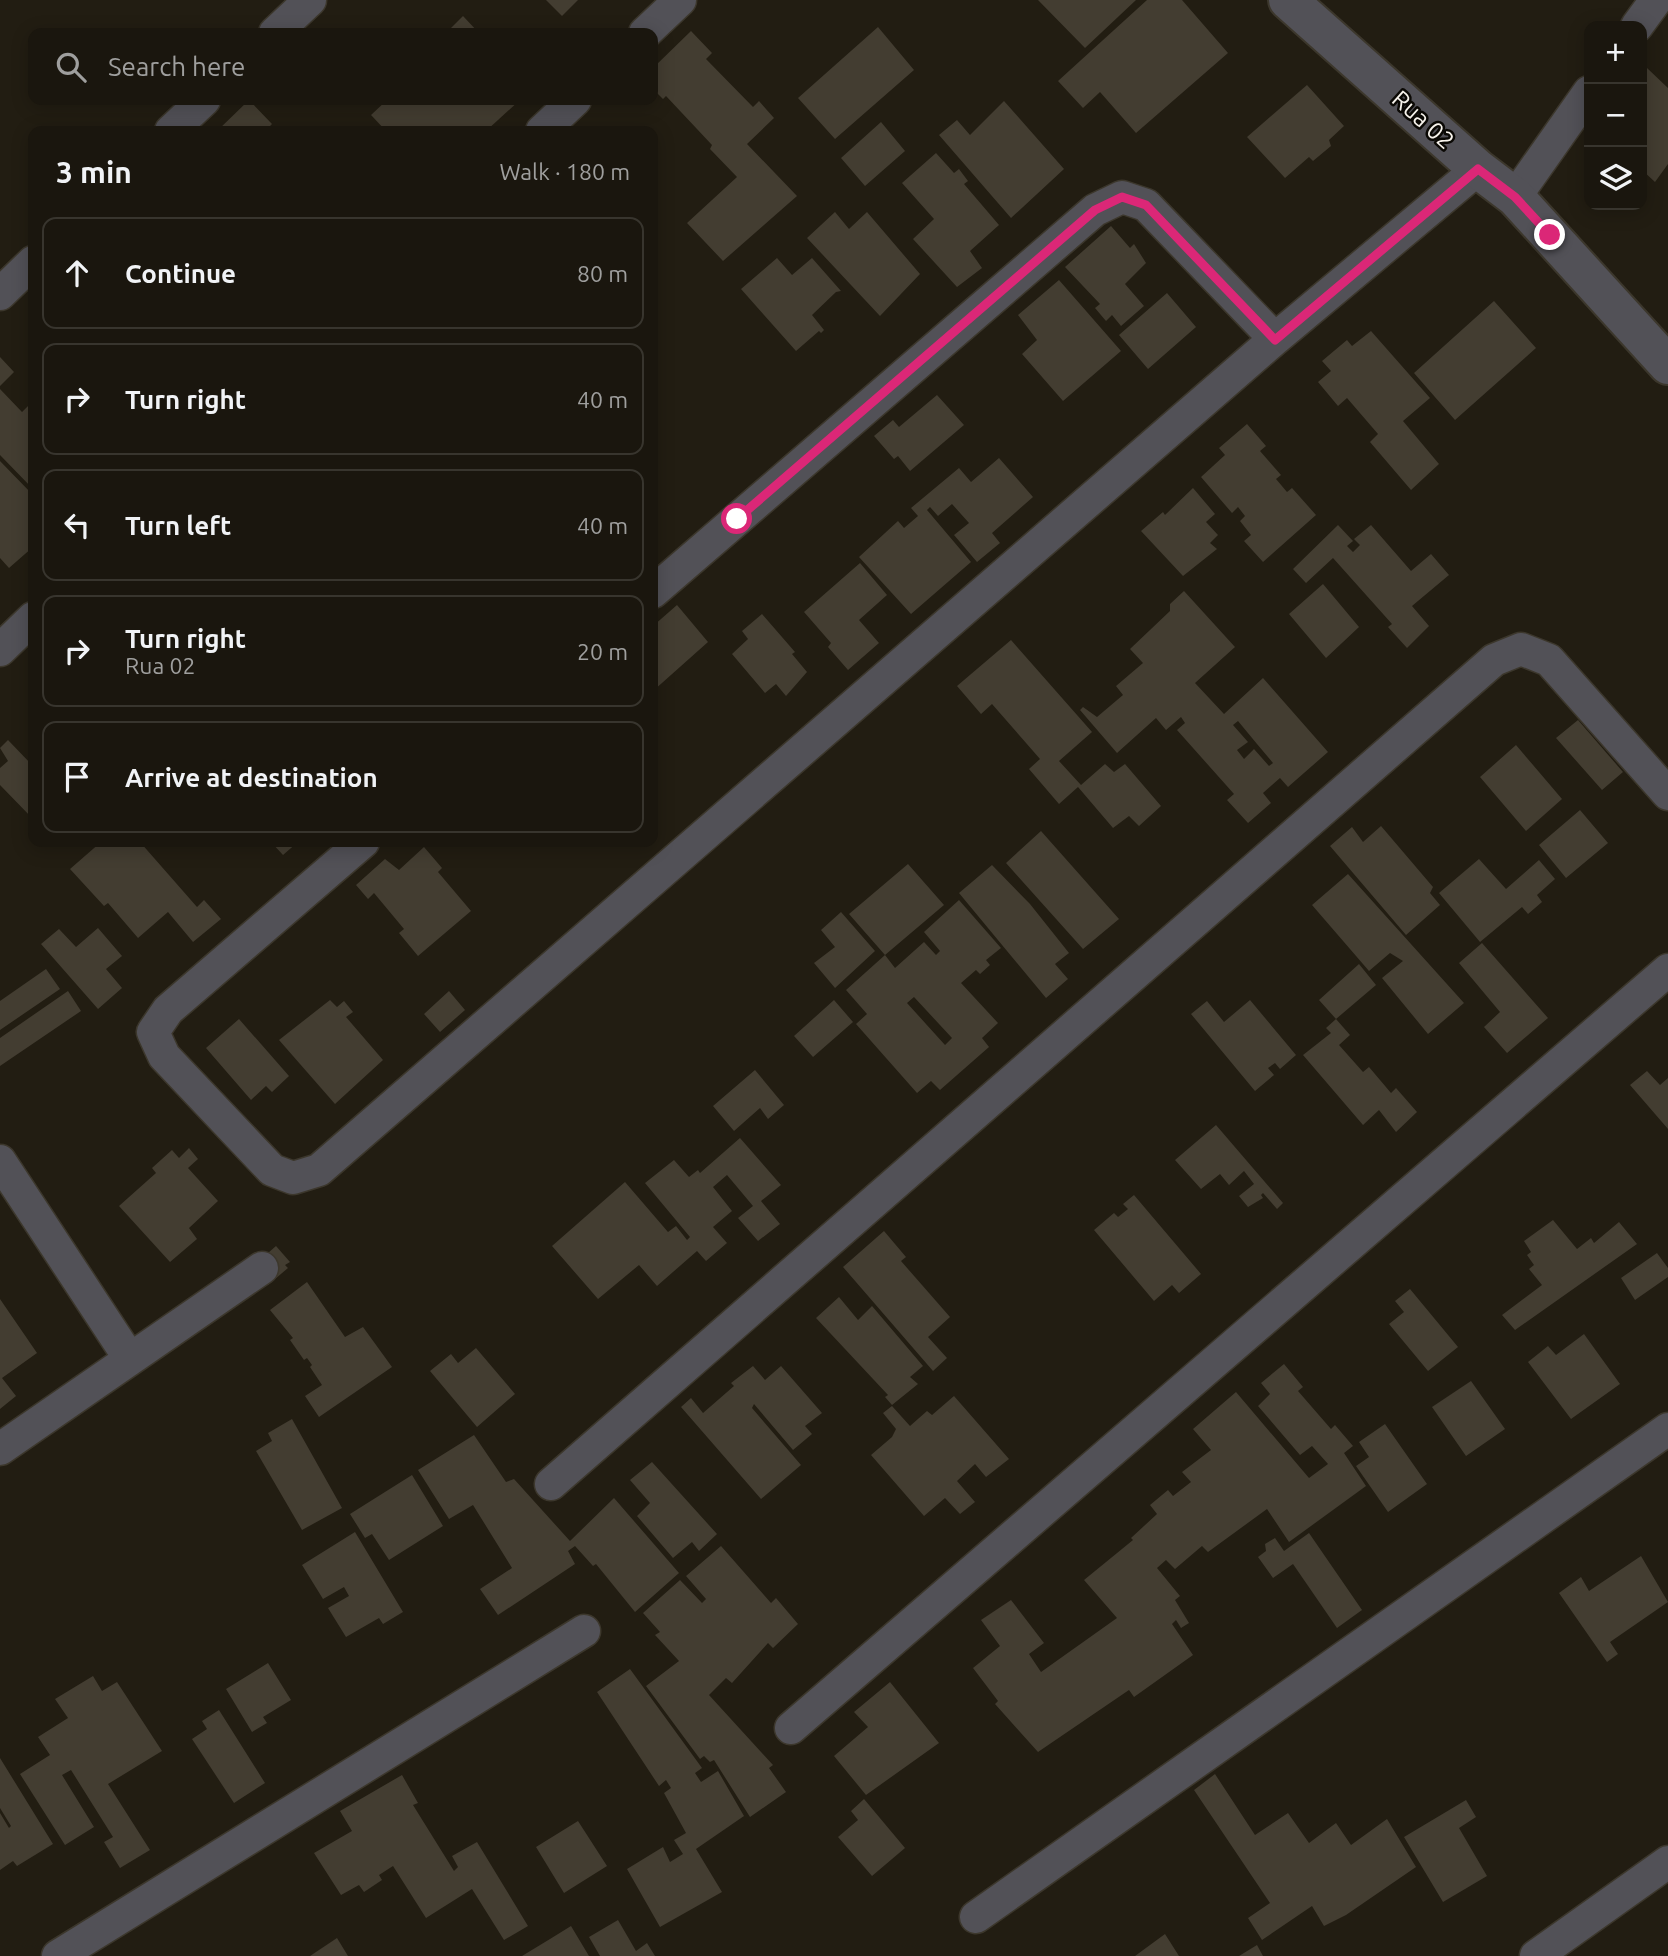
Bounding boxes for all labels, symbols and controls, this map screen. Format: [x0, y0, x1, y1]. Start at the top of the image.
map controls [1584, 21, 1647, 210]
button: + [1584, 21, 1647, 84]
search box [28, 28, 658, 105]
icon: search [52, 48, 90, 86]
text: Search here [108, 52, 245, 81]
button: − [1584, 84, 1647, 147]
street label: Rua 02 [1387, 85, 1460, 154]
button: layers [1584, 147, 1647, 210]
text: 3 min [56, 155, 132, 189]
text: Walk · 180 m [499, 159, 630, 184]
route end [1534, 219, 1565, 250]
icon: ahead [58, 254, 96, 292]
text: Continue [125, 259, 236, 288]
text: 80 m [577, 261, 628, 286]
icon: right [58, 380, 96, 418]
text: Turn right [125, 385, 246, 414]
text: 40 m [577, 387, 628, 412]
route start [721, 503, 752, 534]
icon: left [58, 506, 96, 544]
text: Turn left [125, 511, 231, 540]
text: 40 m [577, 513, 628, 538]
text: Turn right [125, 624, 246, 653]
icon: right [58, 632, 96, 670]
text: 20 m [577, 639, 628, 664]
text: Rua 02 [125, 653, 196, 678]
icon: arrive [58, 758, 96, 796]
text: Arrive at destination [125, 763, 378, 792]

